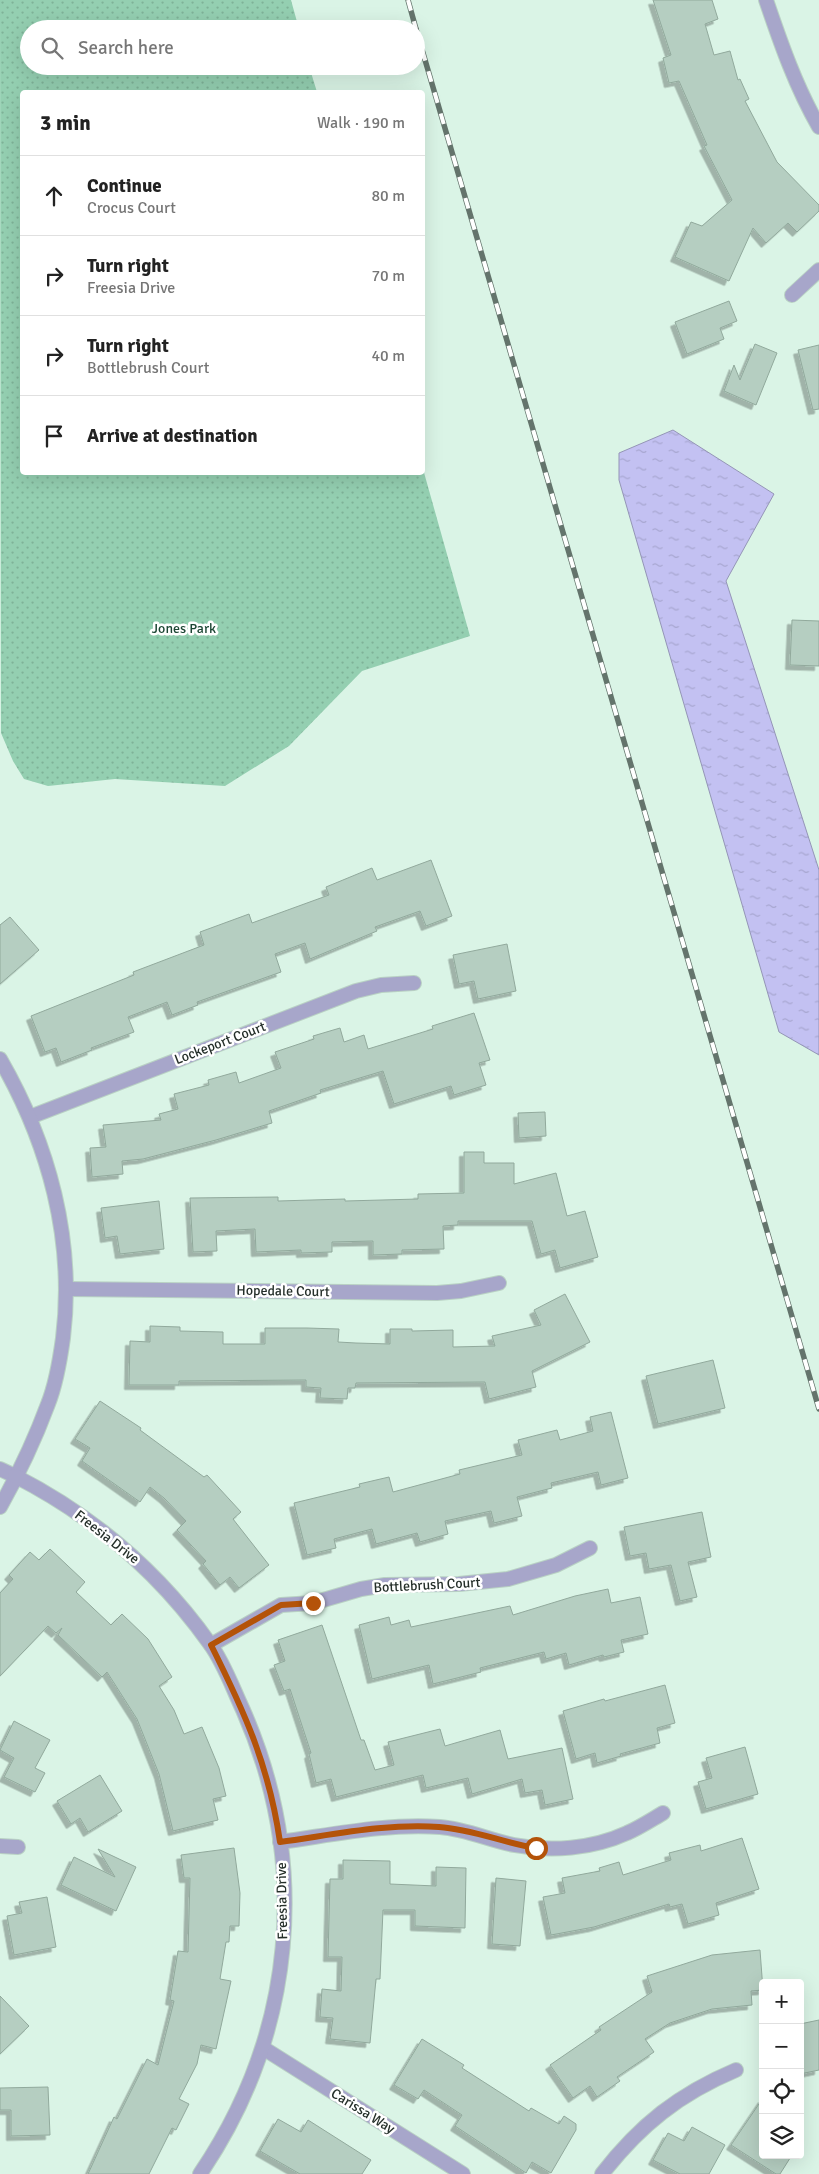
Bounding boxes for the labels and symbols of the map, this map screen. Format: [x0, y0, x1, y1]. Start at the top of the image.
park label: Jones Park [152, 620, 216, 637]
street label: Lockeport Court [172, 1018, 268, 1068]
street label: Hopedale Court [236, 1282, 330, 1300]
street label: Freesia Drive [71, 1506, 143, 1568]
street label: Bottlebrush Court [373, 1574, 481, 1596]
route end [302, 1592, 325, 1615]
route start [525, 1837, 548, 1860]
street label: Freesia Drive [273, 1862, 291, 1940]
street label: Carissa Way [328, 2085, 398, 2138]

